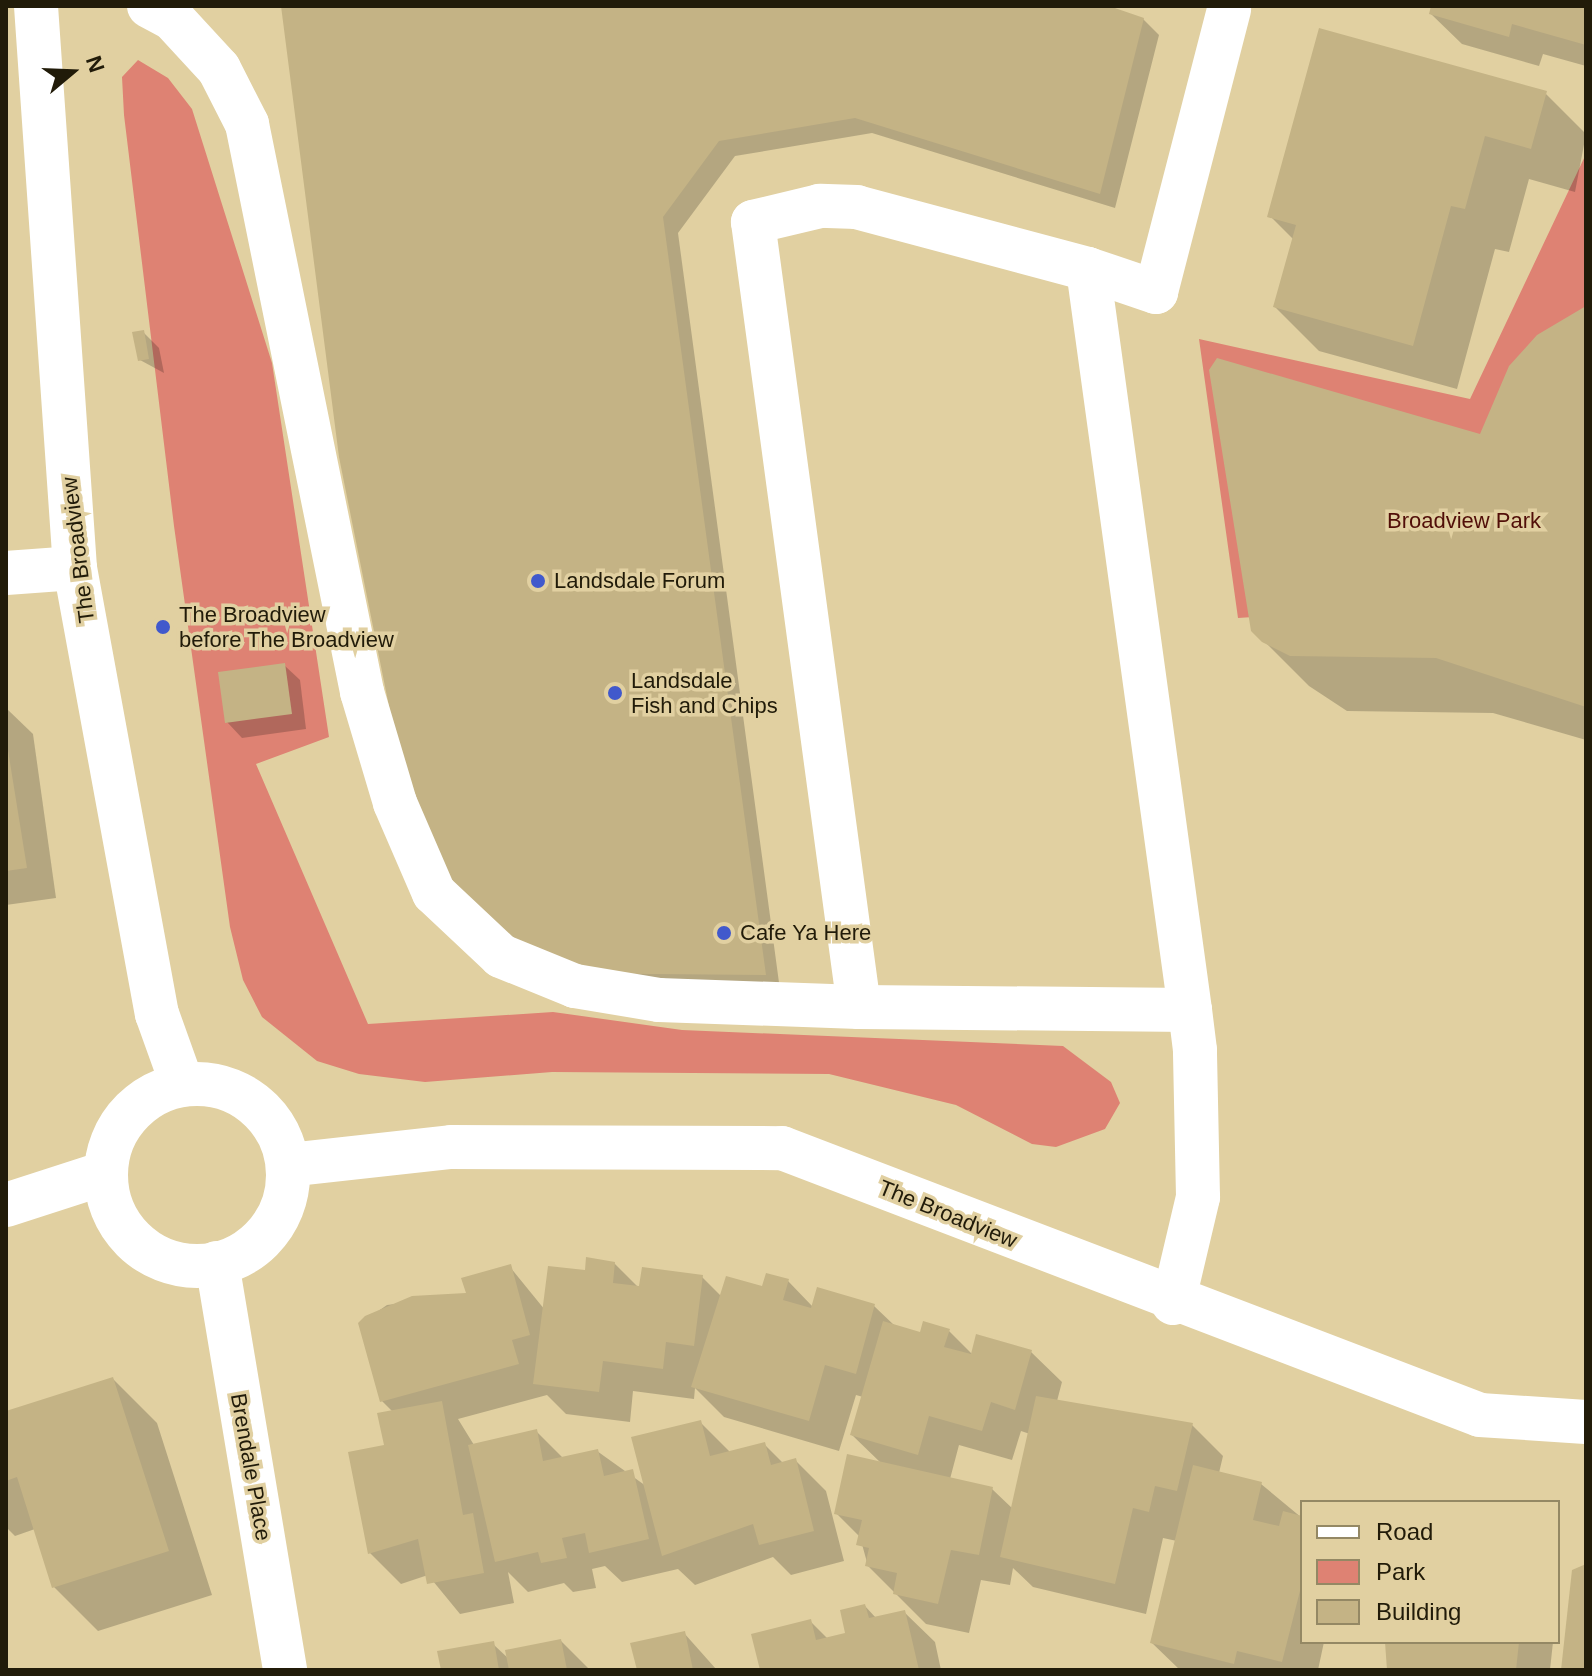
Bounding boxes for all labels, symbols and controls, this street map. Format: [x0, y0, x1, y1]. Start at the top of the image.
north arrow [32, 32, 112, 112]
text: N [81, 52, 110, 76]
street label: The Broadview [56, 476, 100, 624]
park label: Broadview Park [1387, 508, 1541, 534]
place label: Landsdale Forum [554, 568, 725, 594]
marker: Landsdale Forum [529, 572, 547, 590]
place label: The Broadview before The Broadview [179, 601, 394, 652]
marker: The Broadview before The Broadview [154, 618, 172, 636]
place label: Landsdale Fish and Chips [631, 667, 778, 718]
marker: Landsdale Fish and Chips [606, 684, 624, 702]
place label: Cafe Ya Here [740, 920, 872, 946]
marker: Cafe Ya Here [715, 924, 733, 942]
street label: The Broadview [875, 1174, 1021, 1254]
street label: Brendale Place [225, 1391, 277, 1543]
legend [1300, 1500, 1560, 1644]
text: Road [1376, 1518, 1433, 1545]
text: Park [1376, 1558, 1425, 1585]
text: Building [1376, 1598, 1461, 1625]

